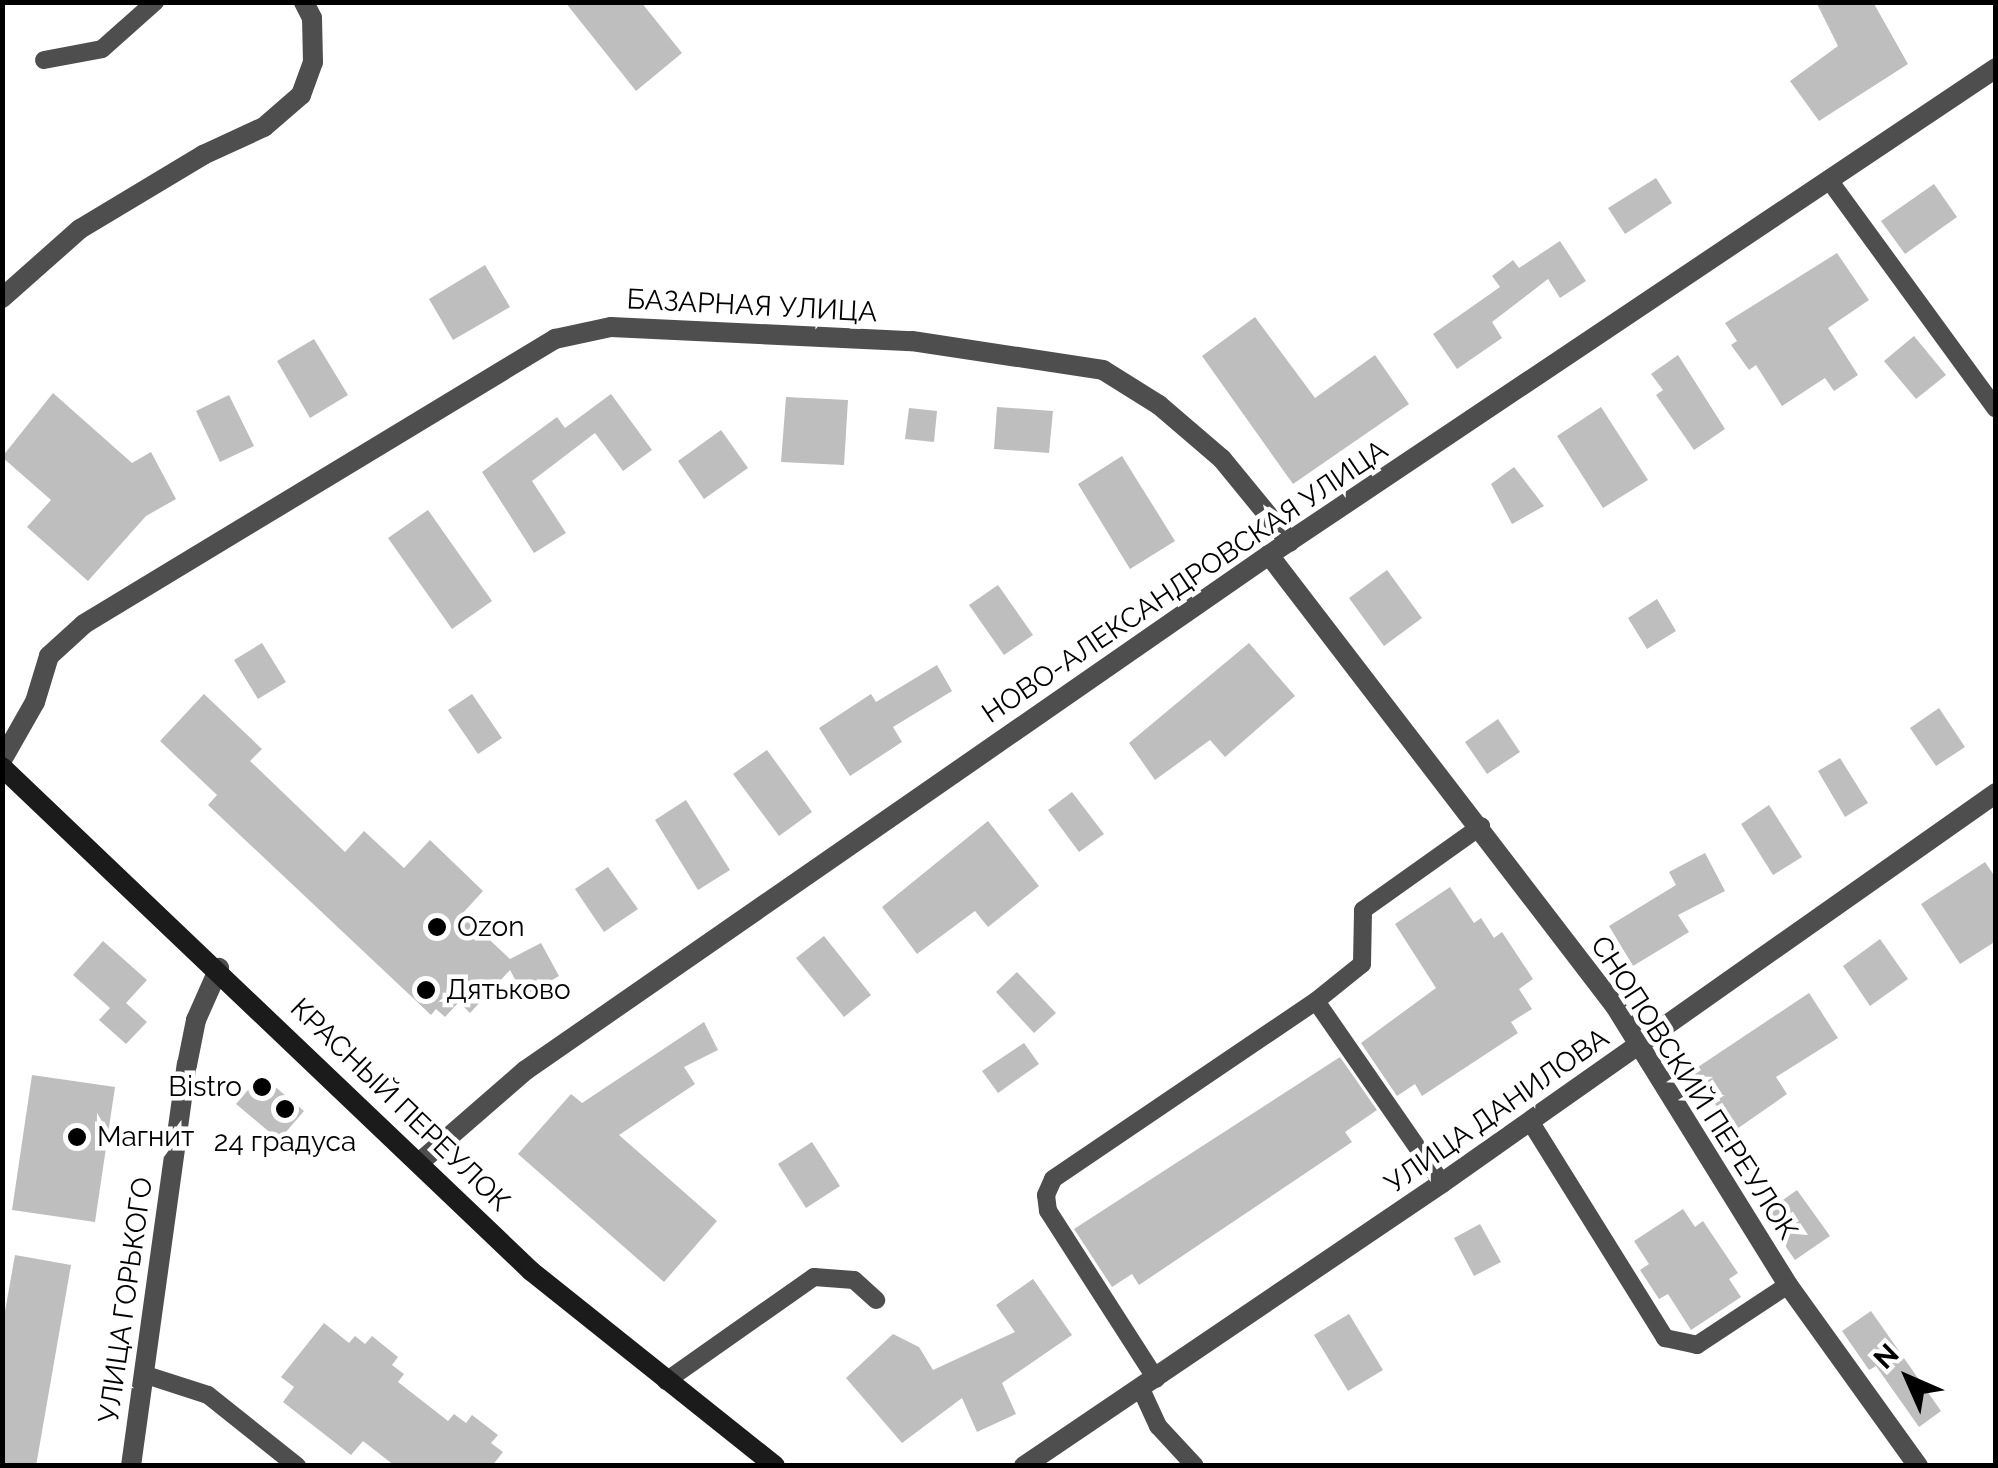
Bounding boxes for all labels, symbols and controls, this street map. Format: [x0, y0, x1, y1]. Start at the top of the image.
street label: БАЗАРНАЯ УЛИЦА [626, 283, 878, 329]
street label: НОВО-АЛЕКСАНДРОВСКАЯ УЛИЦА [976, 433, 1394, 731]
place label: Ozon [457, 910, 524, 944]
marker: Ozon [426, 916, 448, 938]
street label: СНОПОВСКИЙ ПЕРЕУЛОК [1583, 930, 1805, 1246]
place label: Дятьково [446, 973, 571, 1007]
marker: Дятьково [415, 979, 437, 1001]
street label: КРАСНЫЙ ПЕРЕУЛОК [283, 991, 517, 1219]
street label: УЛИЦА ДАНИЛОВА [1378, 1021, 1616, 1201]
place label: Bistro [168, 1070, 242, 1104]
marker: Bistro [251, 1076, 273, 1098]
marker: 24 градуса [274, 1098, 296, 1120]
place label: Магнит [97, 1120, 194, 1154]
place label: 24 градуса [214, 1125, 356, 1159]
marker: Магнит [66, 1126, 88, 1148]
street label: УЛИЦА ГОРЬКОГО [92, 1175, 160, 1425]
north arrow [1858, 1328, 1958, 1428]
text: N [1867, 1337, 1906, 1376]

